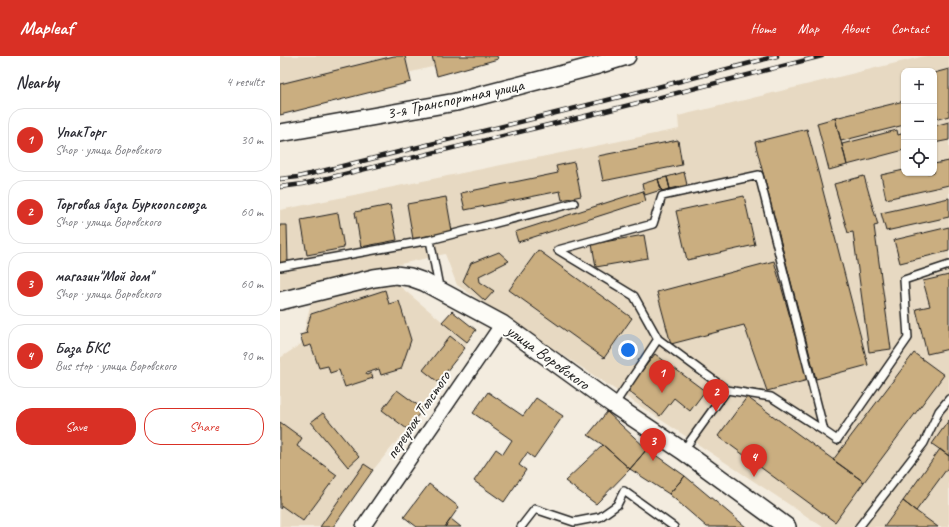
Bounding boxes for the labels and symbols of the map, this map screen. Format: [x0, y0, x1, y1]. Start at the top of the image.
street label: 3-я Транспортная улица [385, 74, 527, 124]
street label: улица Воровского [501, 319, 595, 395]
your location [618, 340, 638, 360]
pin: 1 [649, 360, 675, 393]
street label: переулок Толстого [381, 366, 456, 463]
pin: 2 [703, 379, 729, 412]
pin: 3 [640, 428, 666, 461]
pin: 4 [741, 444, 767, 477]

